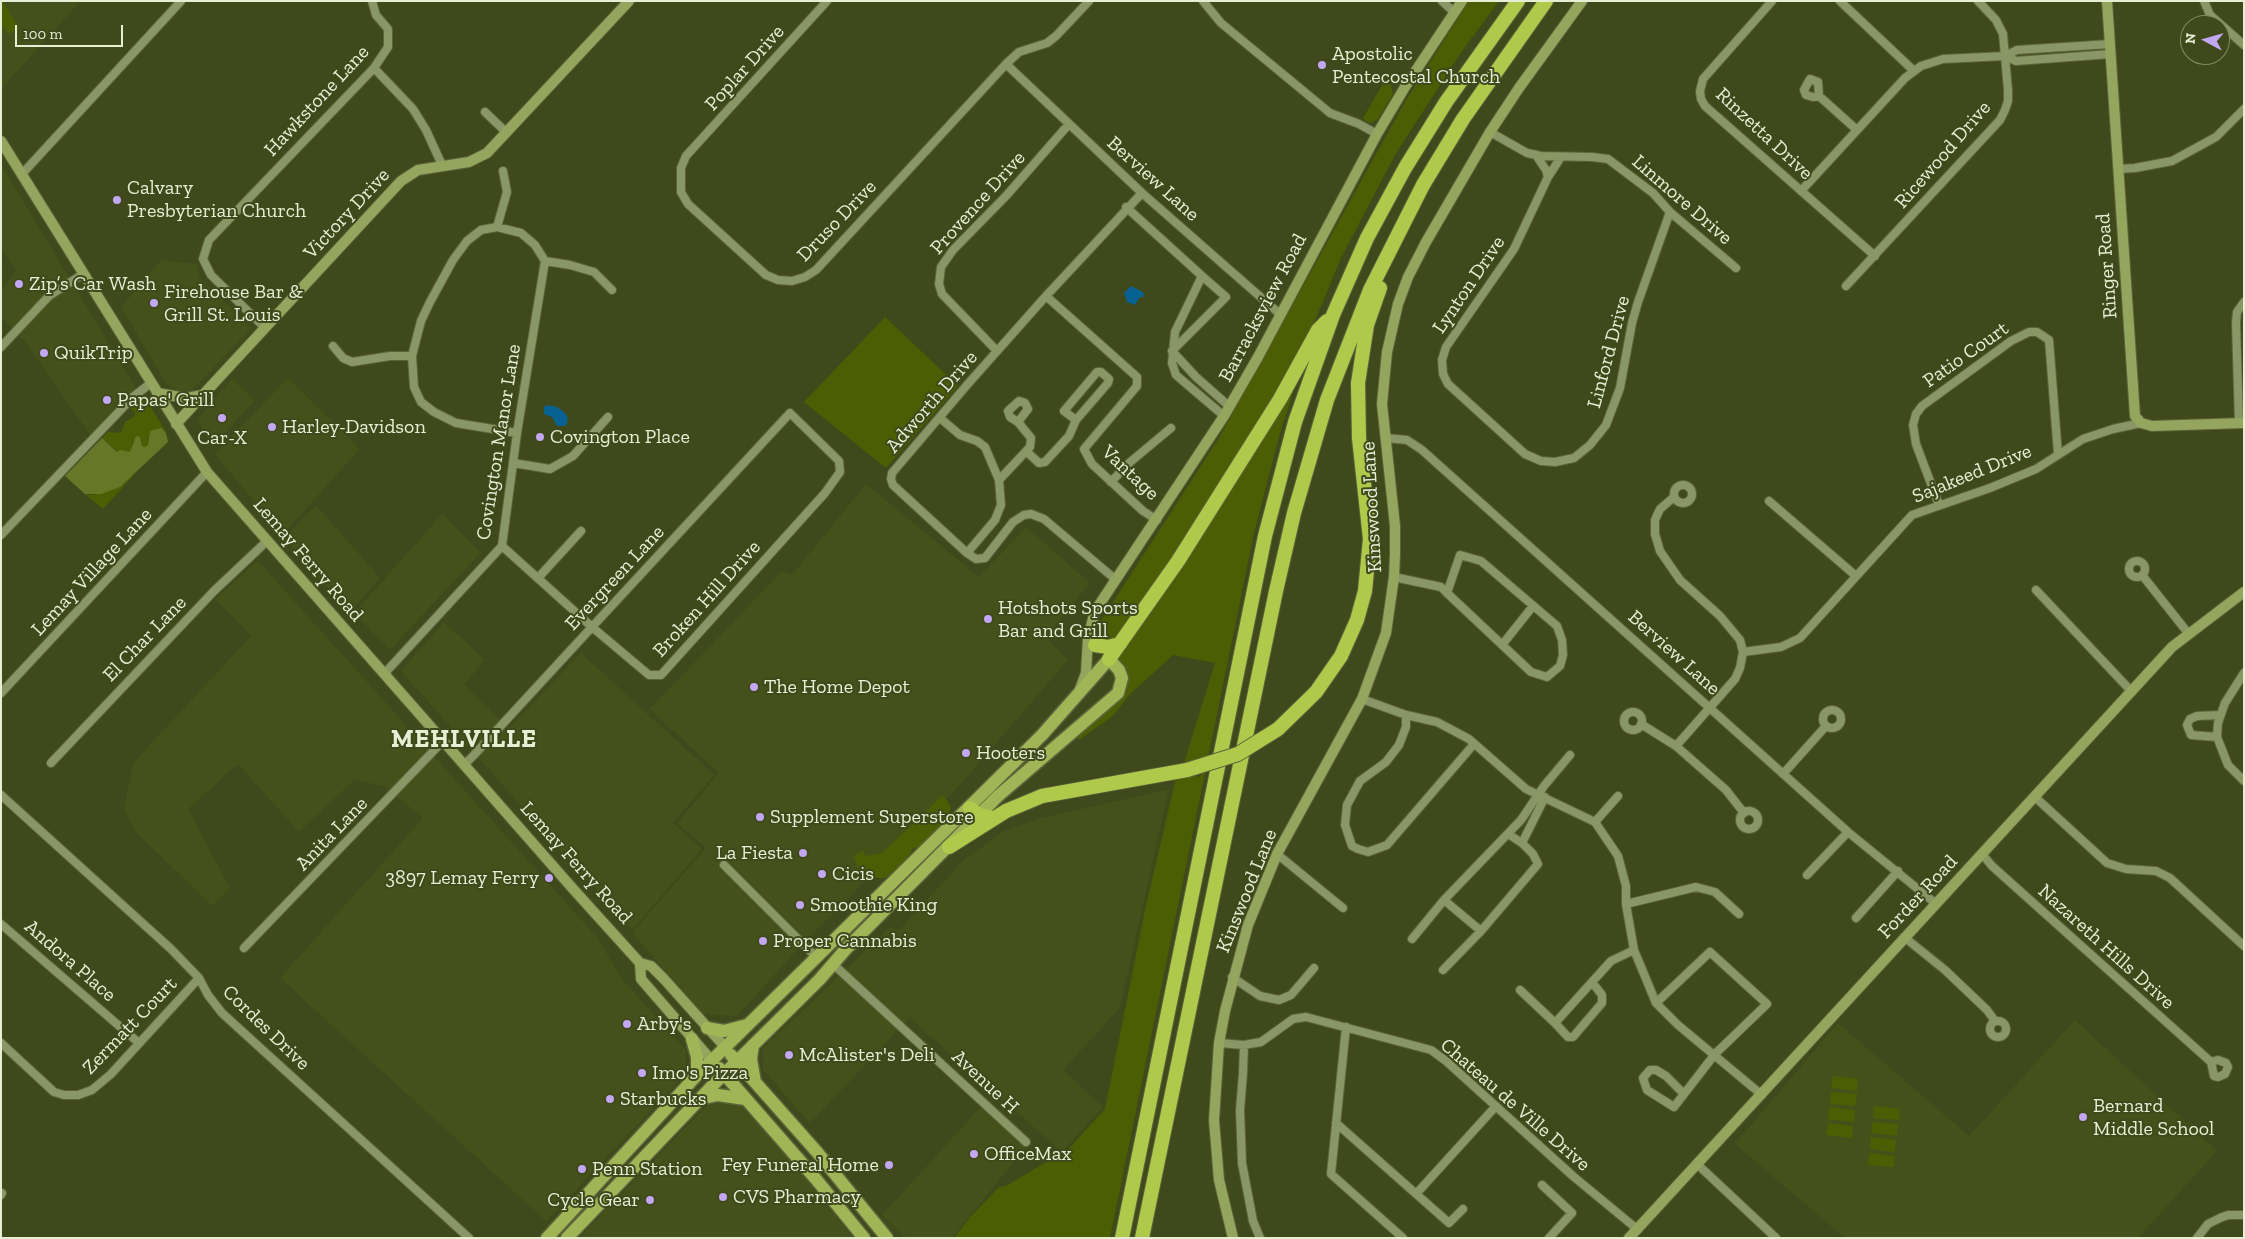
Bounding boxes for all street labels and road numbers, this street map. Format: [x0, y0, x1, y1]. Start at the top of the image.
street label: Poplar Drive [700, 20, 790, 116]
street label: Hawkstone Lane [259, 41, 375, 161]
street label: Rinzetta Drive [1710, 83, 1818, 185]
street label: Ricewood Drive [1890, 96, 1996, 214]
street label: Berview Lane [1102, 131, 1204, 227]
street label: Provence Drive [925, 146, 1031, 260]
street label: Linmore Drive [1627, 150, 1737, 250]
street label: Victory Drive [299, 164, 395, 264]
street label: Druso Drive [792, 175, 882, 267]
street label: Ringer Road [2091, 212, 2123, 320]
street label: Barracksview Road [1214, 230, 1312, 386]
street label: Lynton Drive [1428, 232, 1510, 338]
street label: Linford Drive [1582, 293, 1636, 411]
street label: Patio Court [1919, 317, 2013, 393]
street label: Covington Manor Lane [472, 342, 526, 542]
street label: Adworth Drive [881, 346, 983, 458]
street label: Sajakeed Drive [1909, 439, 2035, 509]
street label: Vantage [1096, 440, 1164, 506]
street label: Kinswood Lane [1357, 441, 1387, 573]
street label: Lemay Ferry Road [248, 493, 368, 627]
street label: Lemay Village Lane [27, 503, 157, 641]
street label: Evergreen Lane [560, 520, 670, 636]
street label: Broken Hill Drive [648, 536, 766, 662]
street label: El Char Lane [98, 591, 192, 687]
street label: Berview Lane [1623, 605, 1725, 701]
street label: Anita Lane [291, 792, 373, 876]
street label: Lemay Ferry Road [515, 797, 637, 929]
street label: Kinswood Lane [1211, 826, 1283, 956]
street label: Forder Road [1873, 850, 1963, 944]
street label: Nazareth Hills Drive [2033, 879, 2179, 1015]
street label: Andora Place [19, 915, 121, 1007]
street label: Zermatt Court [78, 972, 182, 1080]
street label: Cordes Drive [217, 980, 315, 1076]
street label: Chateau de Ville Drive [1435, 1033, 1595, 1177]
street label: Avenue H [946, 1045, 1024, 1119]

